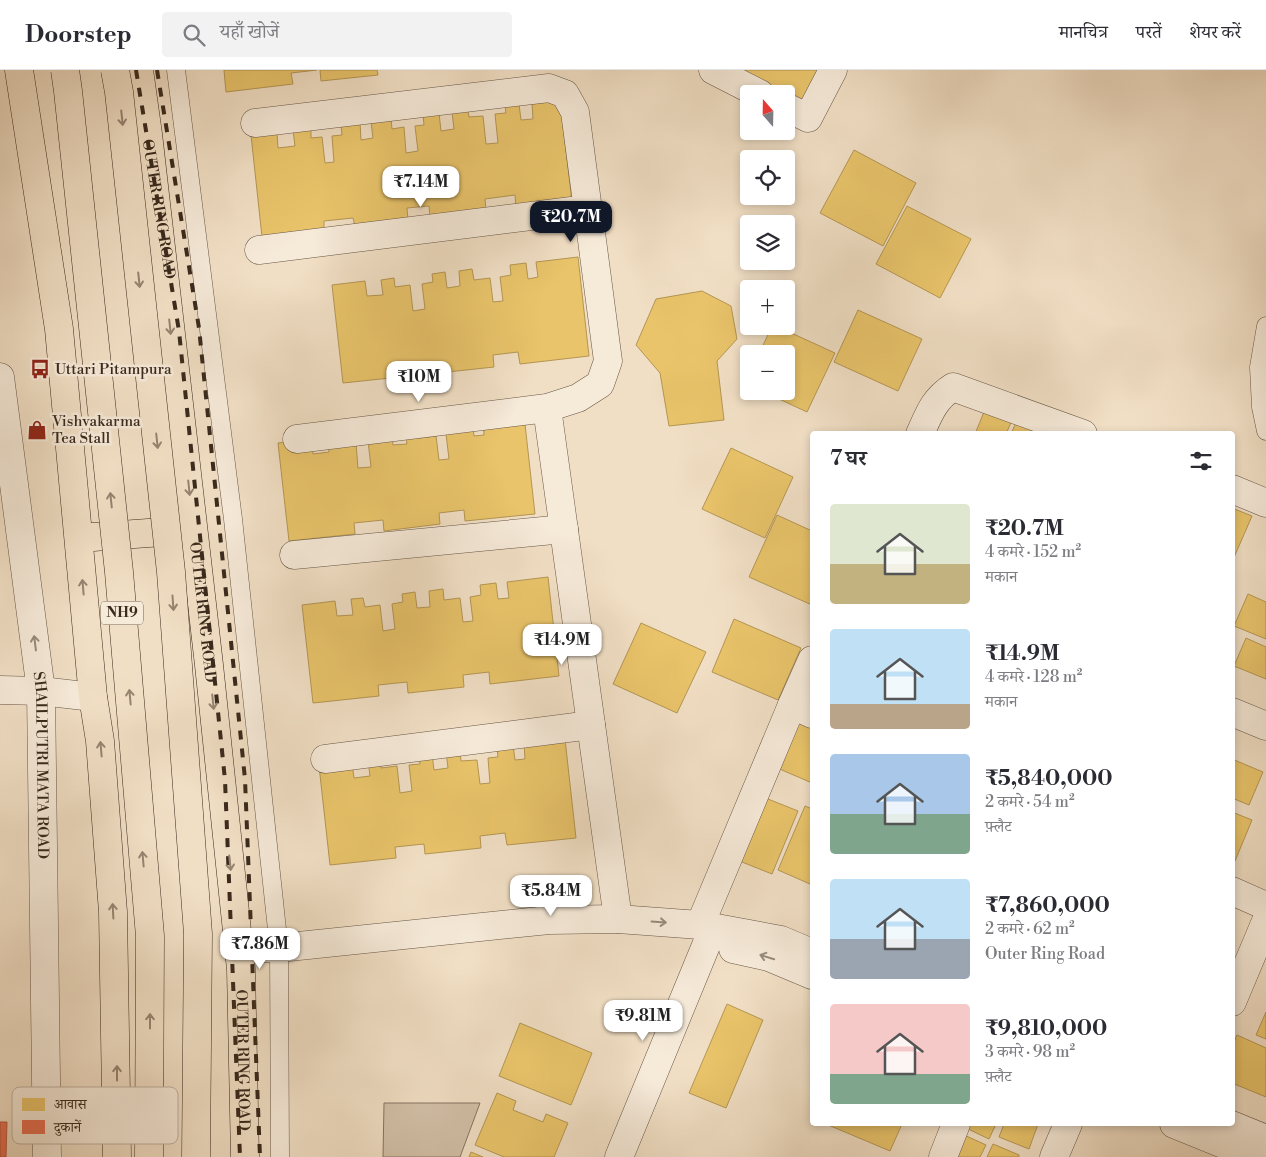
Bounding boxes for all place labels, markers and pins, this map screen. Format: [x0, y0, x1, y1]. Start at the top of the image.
pin: ₹7.14M [380, 166, 462, 208]
pin: ₹20.7M [530, 200, 612, 243]
bus stop icon: Uttari Pitampura [29, 358, 51, 380]
place label: Uttari Pitampura [55, 360, 172, 379]
pin: ₹10M [389, 360, 449, 403]
place label: Vishvakarma Tea Stall [51, 412, 141, 448]
shop icon: Vishvakarma Tea Stall [26, 419, 48, 441]
pin: ₹14.9M [521, 624, 603, 666]
pin: ₹5.84M [510, 874, 592, 917]
pin: ₹7.86M [219, 928, 301, 970]
pin: ₹9.81M [602, 1000, 684, 1042]

